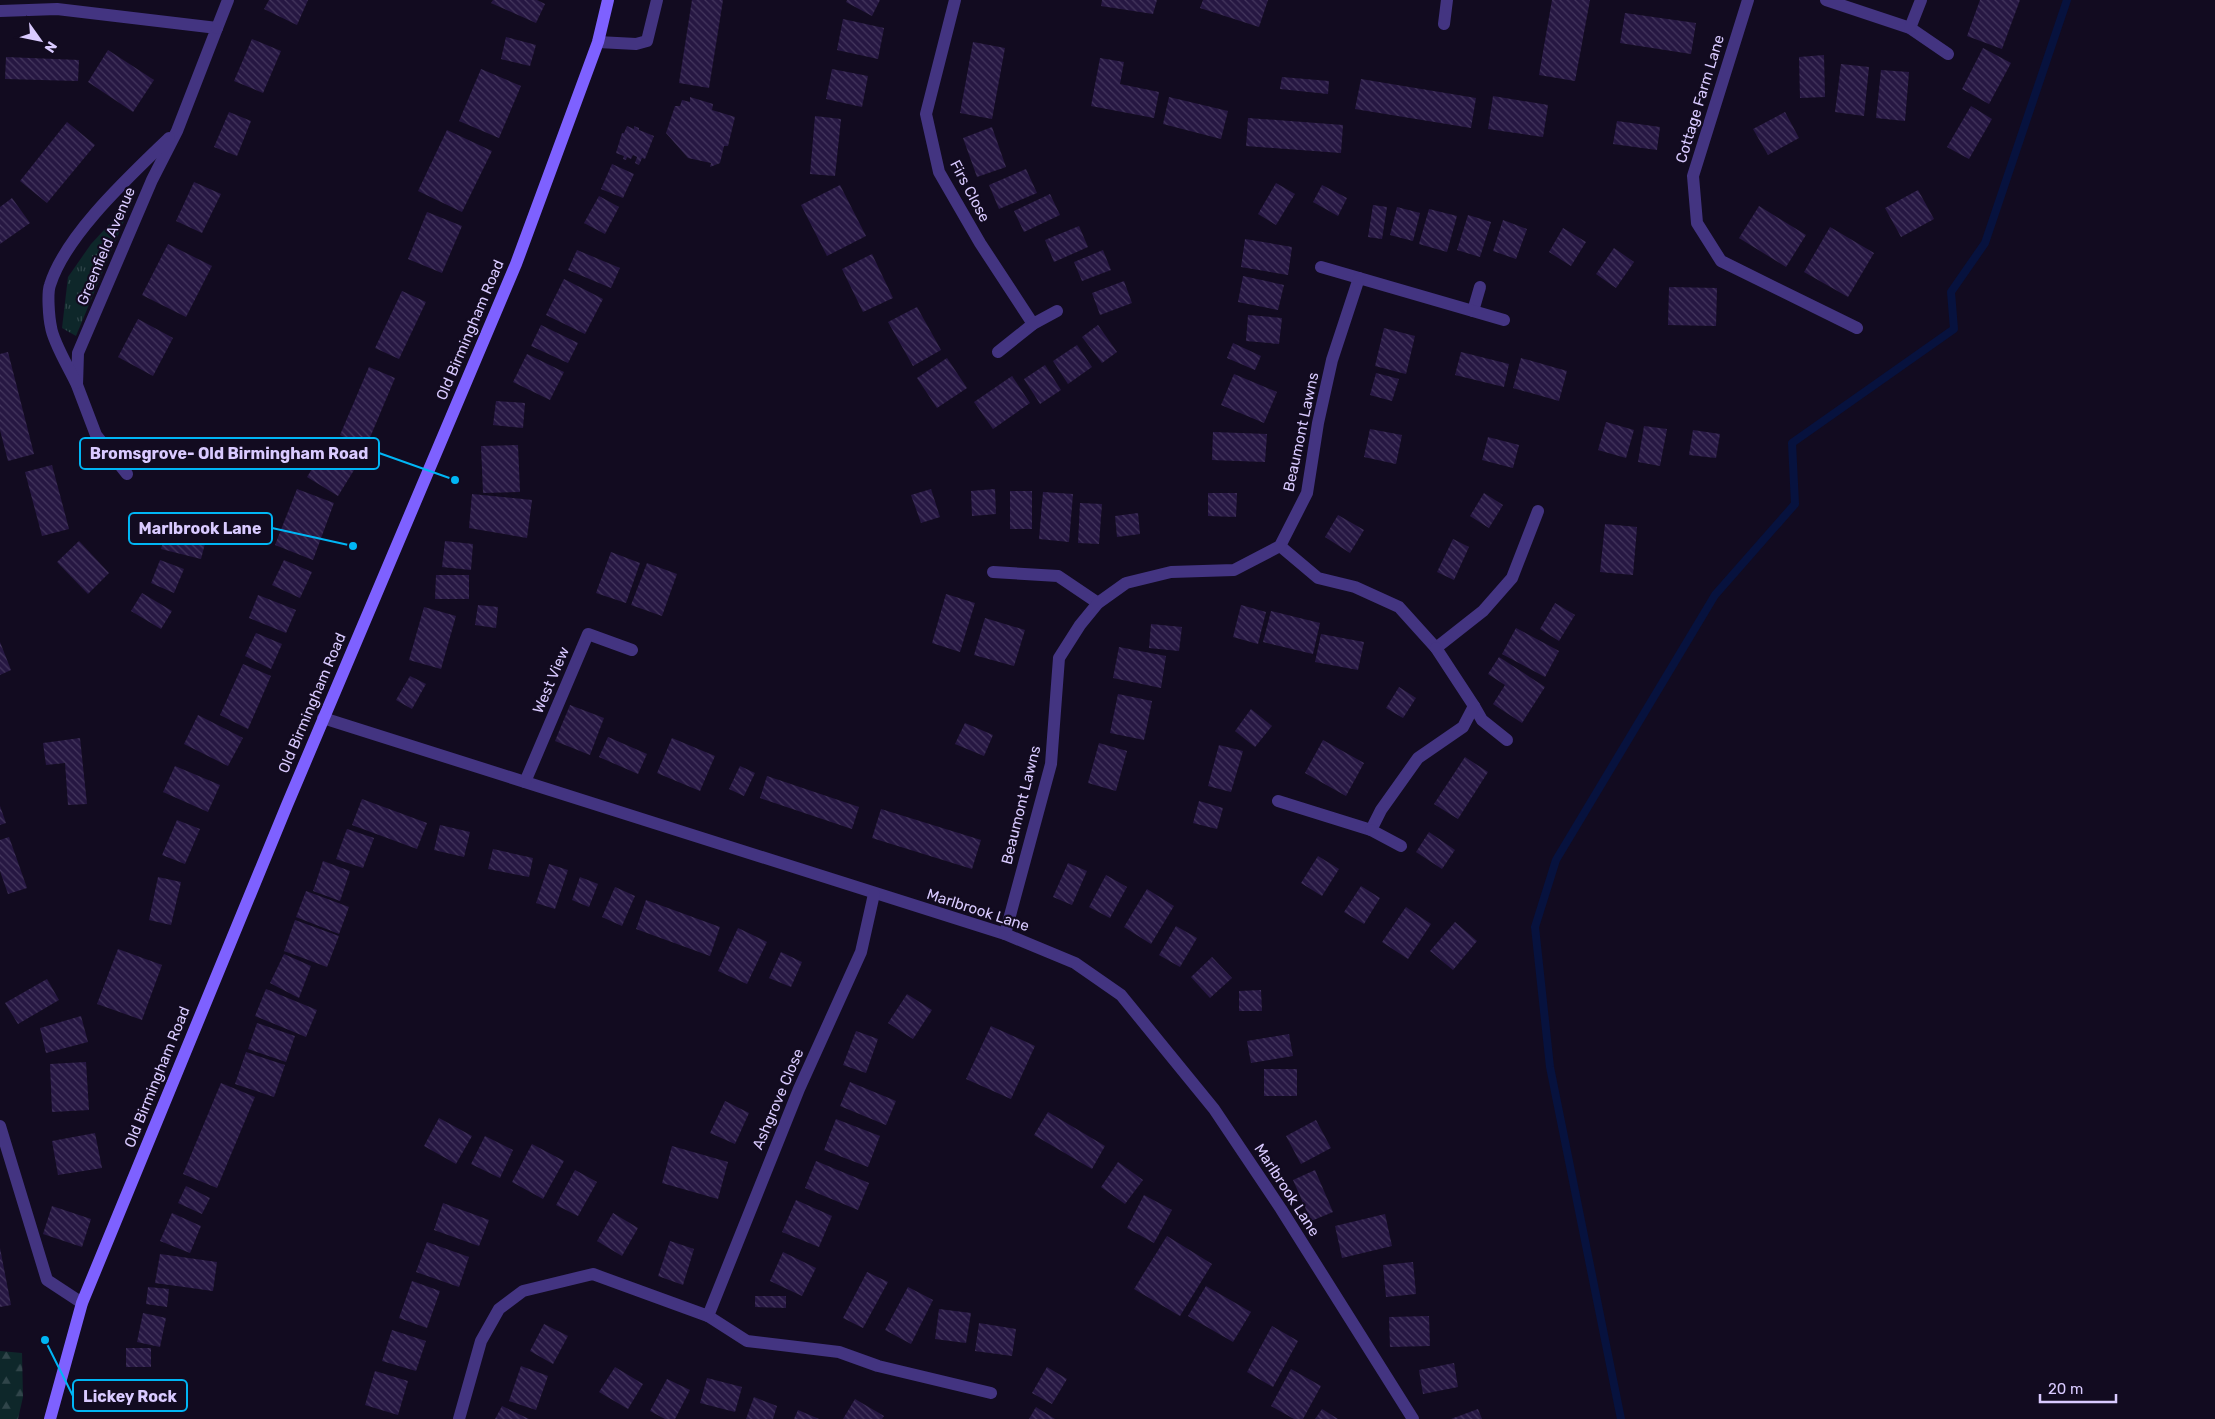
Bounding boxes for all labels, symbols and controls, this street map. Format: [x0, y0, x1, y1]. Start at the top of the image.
north arrow [15, 15, 65, 65]
street label: Cottage Farm Lane [1672, 33, 1728, 165]
text: N [41, 38, 60, 56]
street label: Firs Close [946, 157, 994, 225]
street label: Greenfield Avenue [73, 184, 139, 308]
street label: Old Birmingham Road [432, 257, 508, 403]
street label: Beaumont Lawns [1280, 370, 1323, 493]
callout: Bromsgrove- Old Birmingham Road [80, 438, 379, 469]
text: Bromsgrove- Old Birmingham Road [90, 444, 368, 463]
callout: Marlbrook Lane [129, 513, 272, 544]
text: Marlbrook Lane [139, 519, 261, 538]
street label: Old Birmingham Road [274, 630, 350, 776]
street label: West View [529, 644, 573, 716]
street label: Beaumont Lawns [998, 743, 1045, 866]
street label: Marlbrook Lane [924, 885, 1032, 935]
street label: Old Birmingham Road [120, 1004, 194, 1150]
street label: Ashgrove Close [749, 1046, 807, 1152]
street label: Marlbrook Lane [1250, 1140, 1324, 1240]
scale bar [2040, 1372, 2116, 1404]
callout: Lickey Rock [73, 1380, 187, 1411]
text: 20 m [2048, 1380, 2083, 1398]
text: Lickey Rock [83, 1387, 178, 1406]

